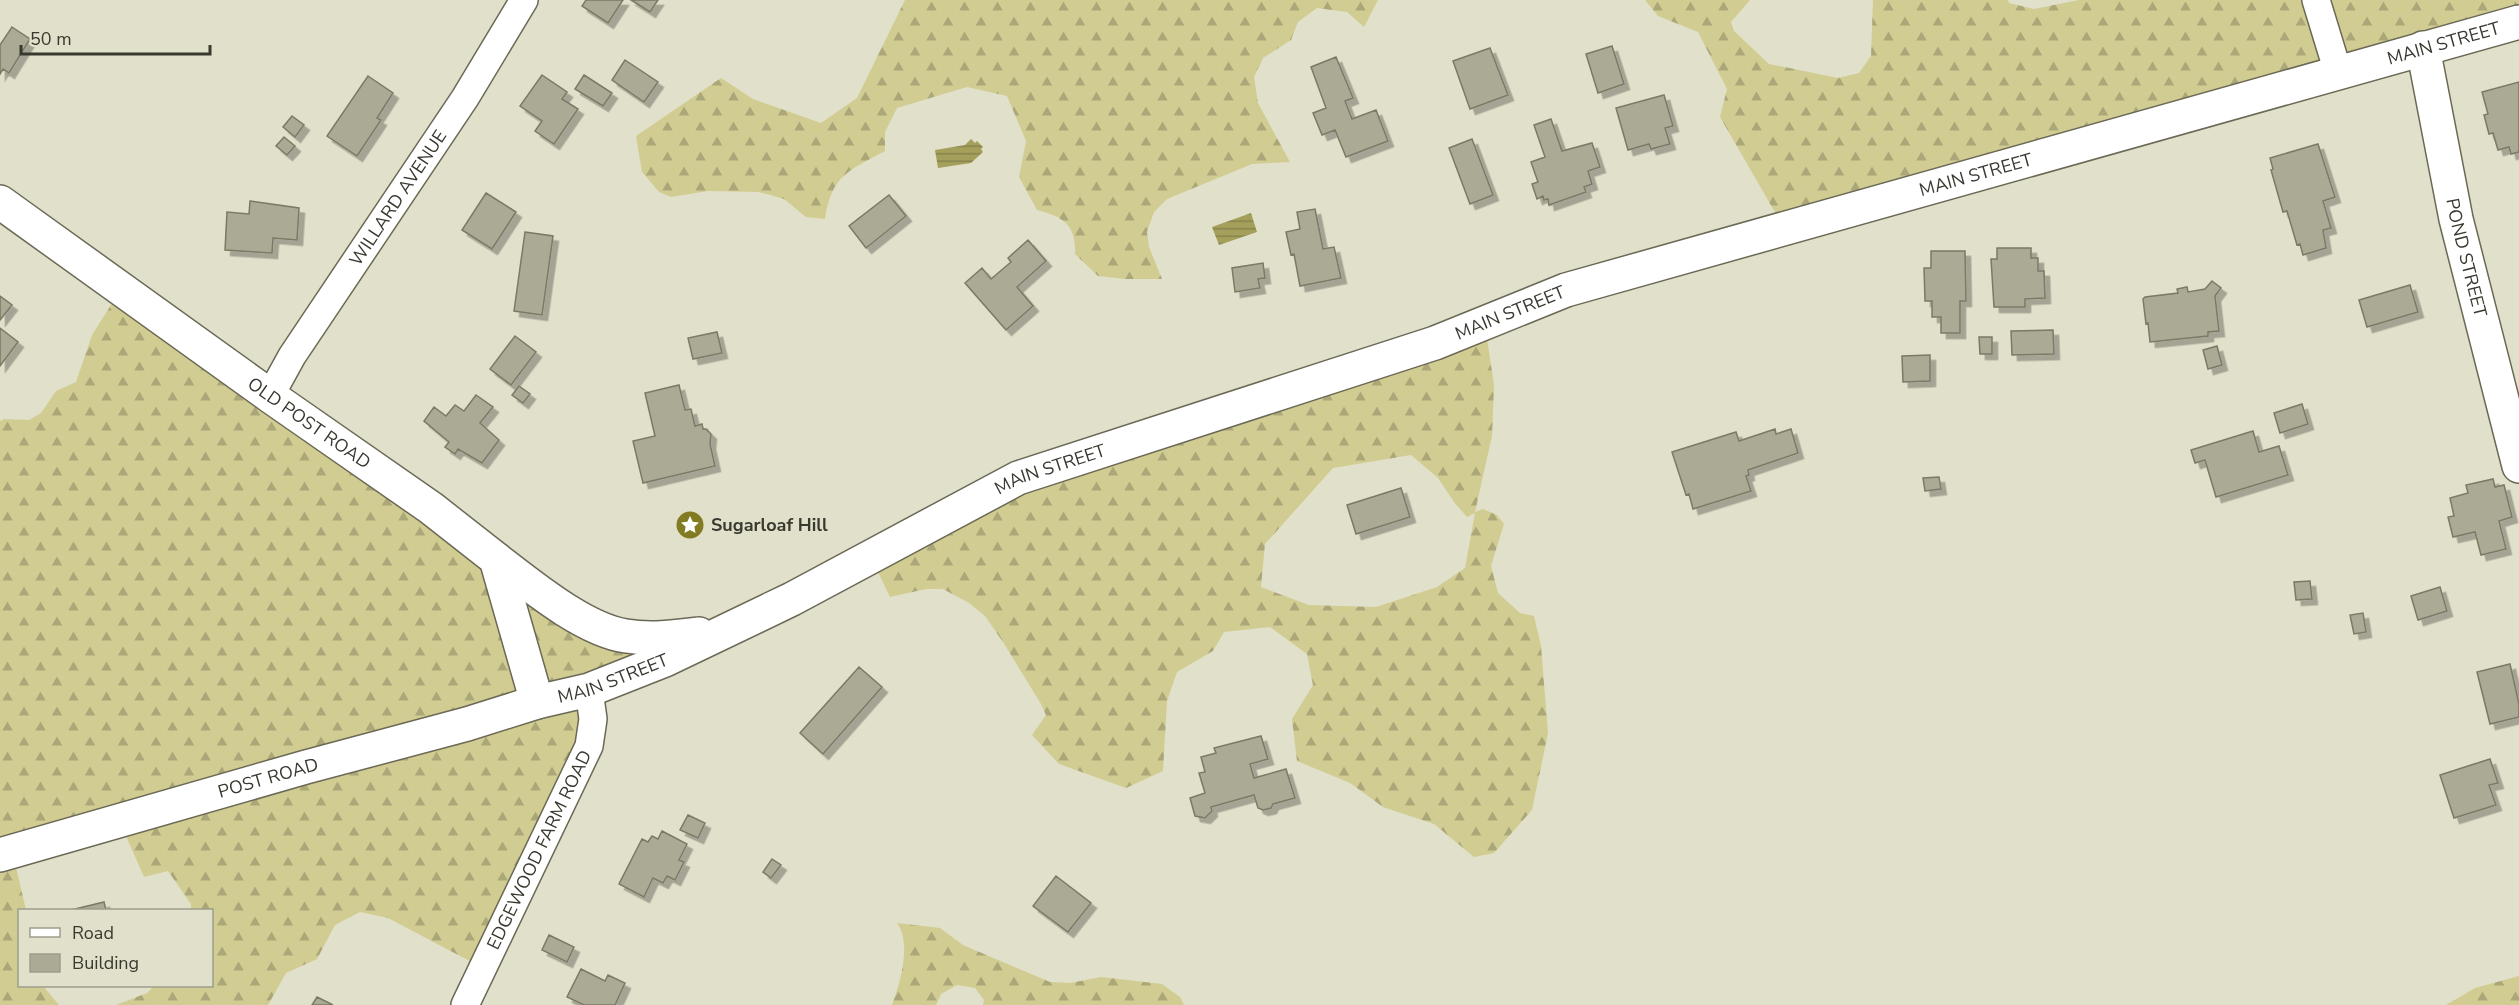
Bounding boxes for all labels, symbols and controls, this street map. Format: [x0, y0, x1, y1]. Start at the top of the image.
street label: MAIN STREET [2384, 16, 2503, 71]
scale bar [21, 18, 210, 56]
text: 50 m [30, 27, 72, 51]
street label: WILLARD AVENUE [344, 125, 452, 271]
street label: MAIN STREET [1916, 147, 2035, 202]
street label: POND STREET [2440, 196, 2493, 320]
street label: MAIN STREET [1452, 280, 1569, 346]
street label: OLD POST ROAD [243, 372, 375, 474]
street label: MAIN STREET [990, 438, 1109, 500]
place icon: Sugarloaf Hill [674, 509, 706, 541]
place label: Sugarloaf Hill [711, 513, 828, 537]
street label: MAIN STREET [555, 648, 672, 709]
street label: EDGEWOOD FARM ROAD [481, 746, 597, 954]
street label: POST ROAD [215, 752, 321, 804]
legend [18, 909, 213, 987]
text: Road [72, 921, 114, 945]
text: Building [72, 951, 139, 975]

